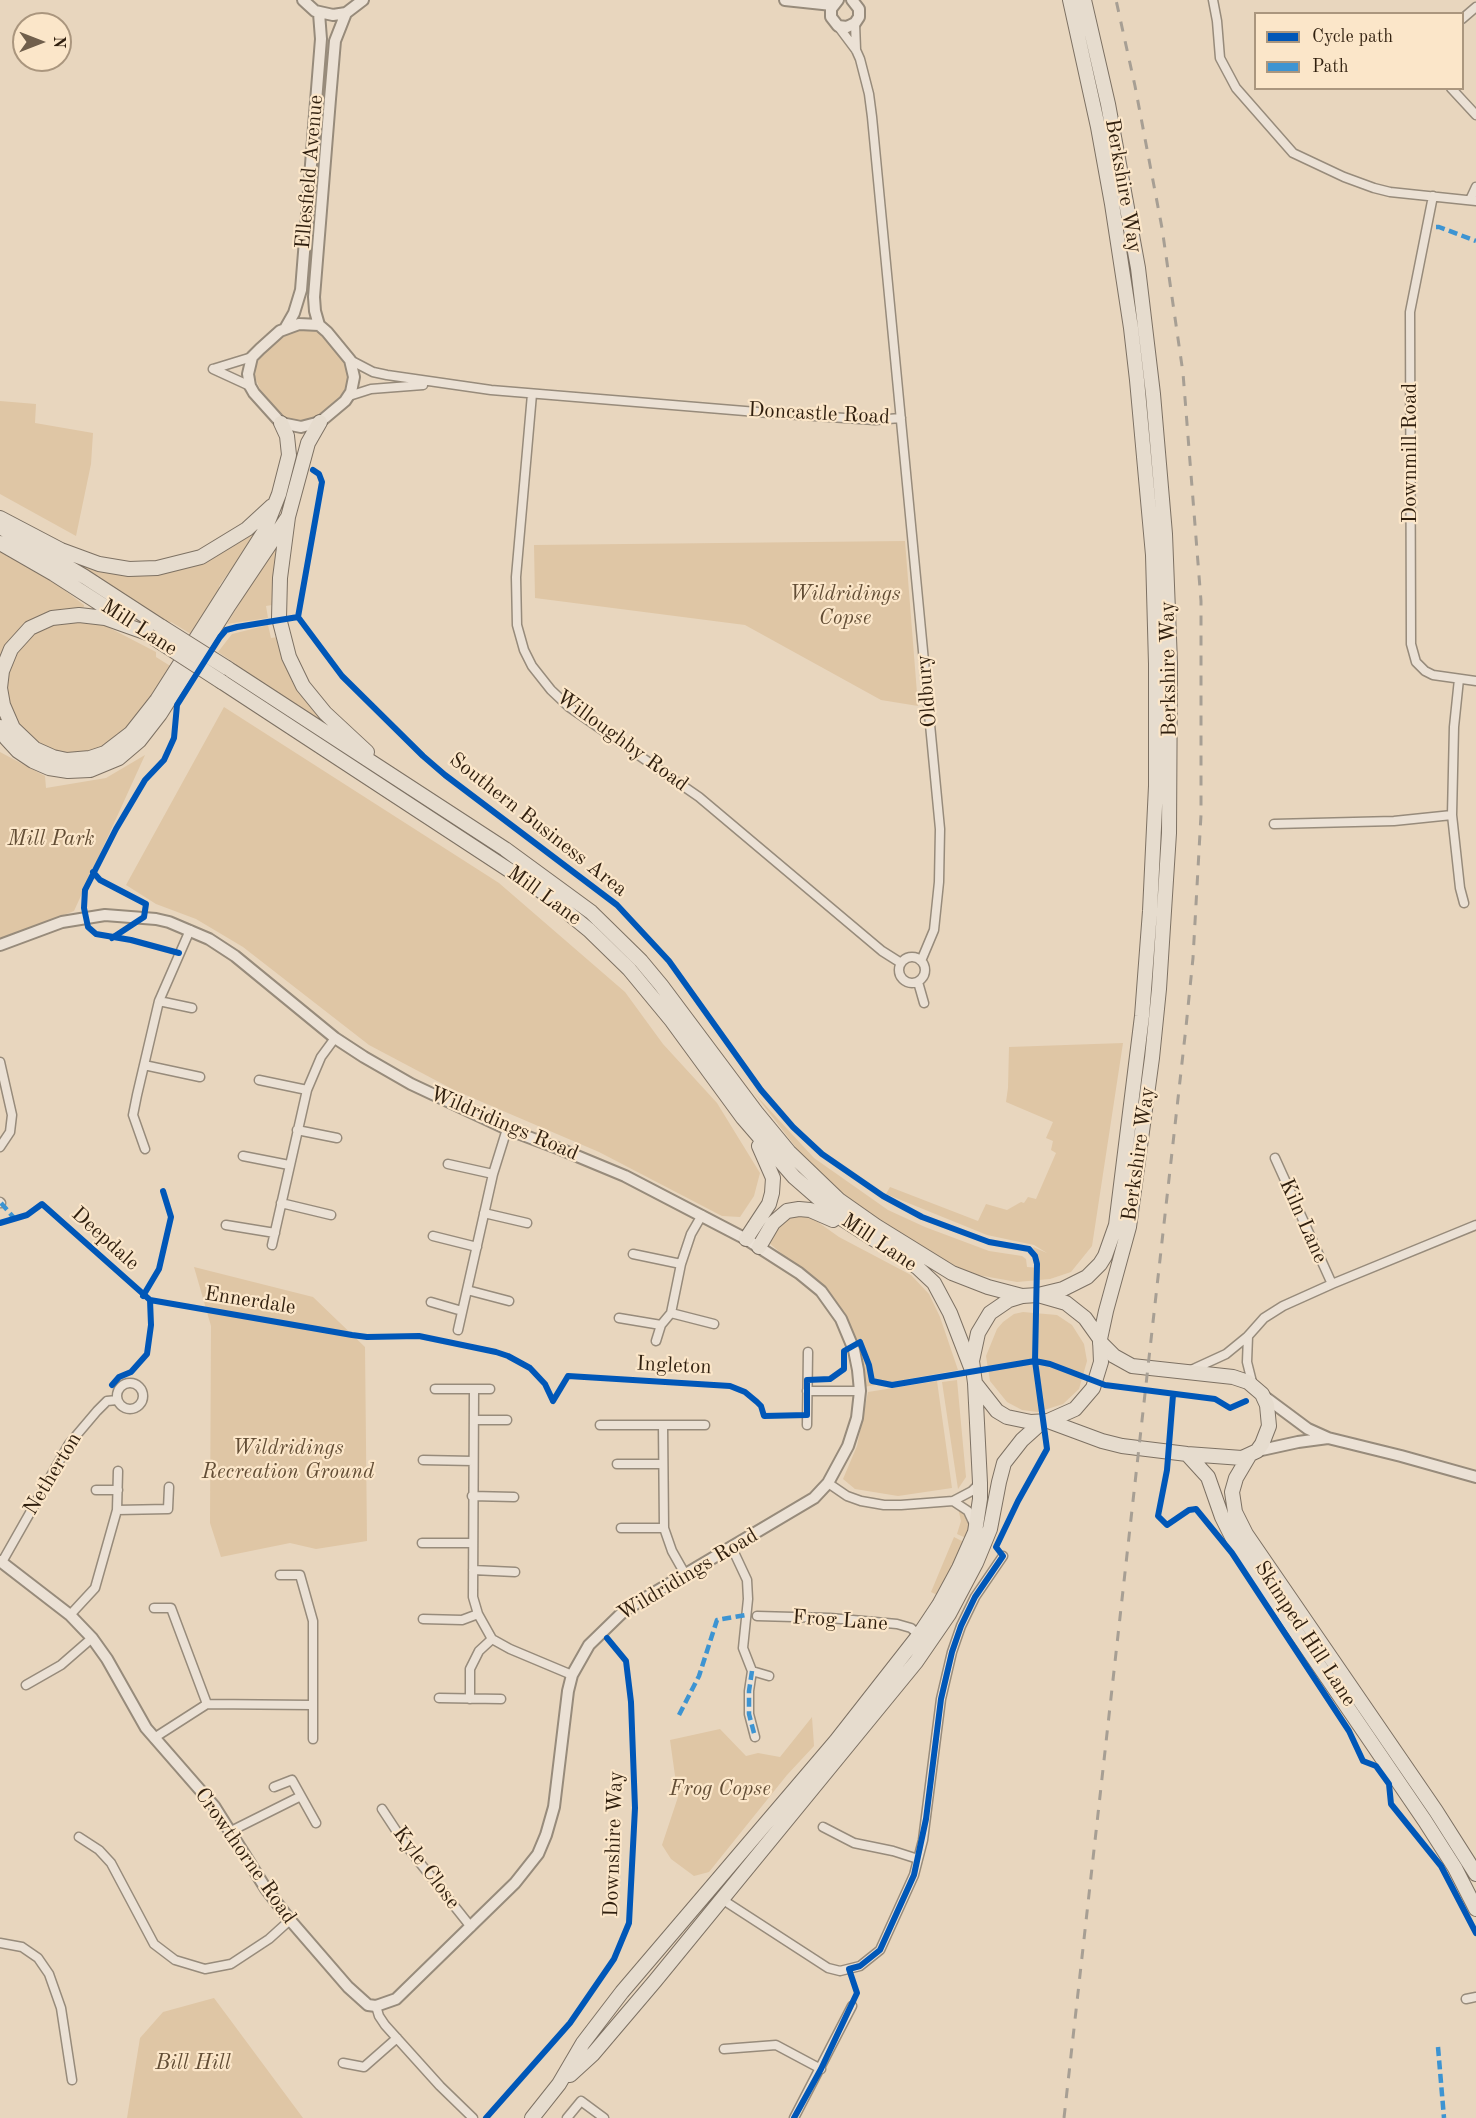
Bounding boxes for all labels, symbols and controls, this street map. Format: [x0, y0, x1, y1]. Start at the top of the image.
north arrow [12, 12, 72, 72]
legend [1254, 12, 1464, 90]
text: Cycle path [1312, 28, 1393, 46]
text: N [50, 36, 66, 48]
text: Path [1312, 58, 1348, 76]
street label: Ellesfield Avenue [291, 94, 329, 250]
street label: Berkshire Way [1099, 117, 1147, 255]
street label: Downmill Road [1397, 383, 1423, 523]
street label: Doncastle Road [747, 398, 891, 430]
park label: Wildridings Copse [789, 581, 901, 631]
street label: Mill Lane [96, 594, 182, 662]
street label: Berkshire Way [1155, 601, 1183, 737]
street label: Oldbury [911, 654, 943, 728]
street label: Willoughby Road [551, 685, 693, 797]
street label: Southern Business Area [444, 748, 632, 902]
park label: Mill Park [7, 826, 95, 852]
street label: Mill Lane [502, 861, 586, 931]
street label: Wildridings Road [426, 1081, 582, 1167]
street label: Berkshire Way [1117, 1085, 1161, 1223]
street label: Kiln Lane [1273, 1175, 1333, 1267]
street label: Deepdale [66, 1202, 144, 1276]
street label: Mill Lane [836, 1209, 922, 1277]
street label: Ennerdale [203, 1281, 297, 1321]
street label: Ingleton [636, 1351, 712, 1381]
street label: Netherton [19, 1428, 87, 1520]
park label: Wildridings Recreation Ground [202, 1435, 374, 1485]
street label: Wildridings Road [613, 1523, 763, 1627]
street label: Skimped Hill Lane [1249, 1556, 1361, 1712]
street label: Frog Lane [791, 1605, 889, 1637]
street label: Downshire Way [599, 1770, 629, 1918]
park label: Frog Copse [669, 1776, 771, 1802]
street label: Crowthorne Road [189, 1783, 301, 1929]
street label: Kyle Close [387, 1822, 465, 1914]
park label: Bill Hill [155, 2050, 231, 2076]

